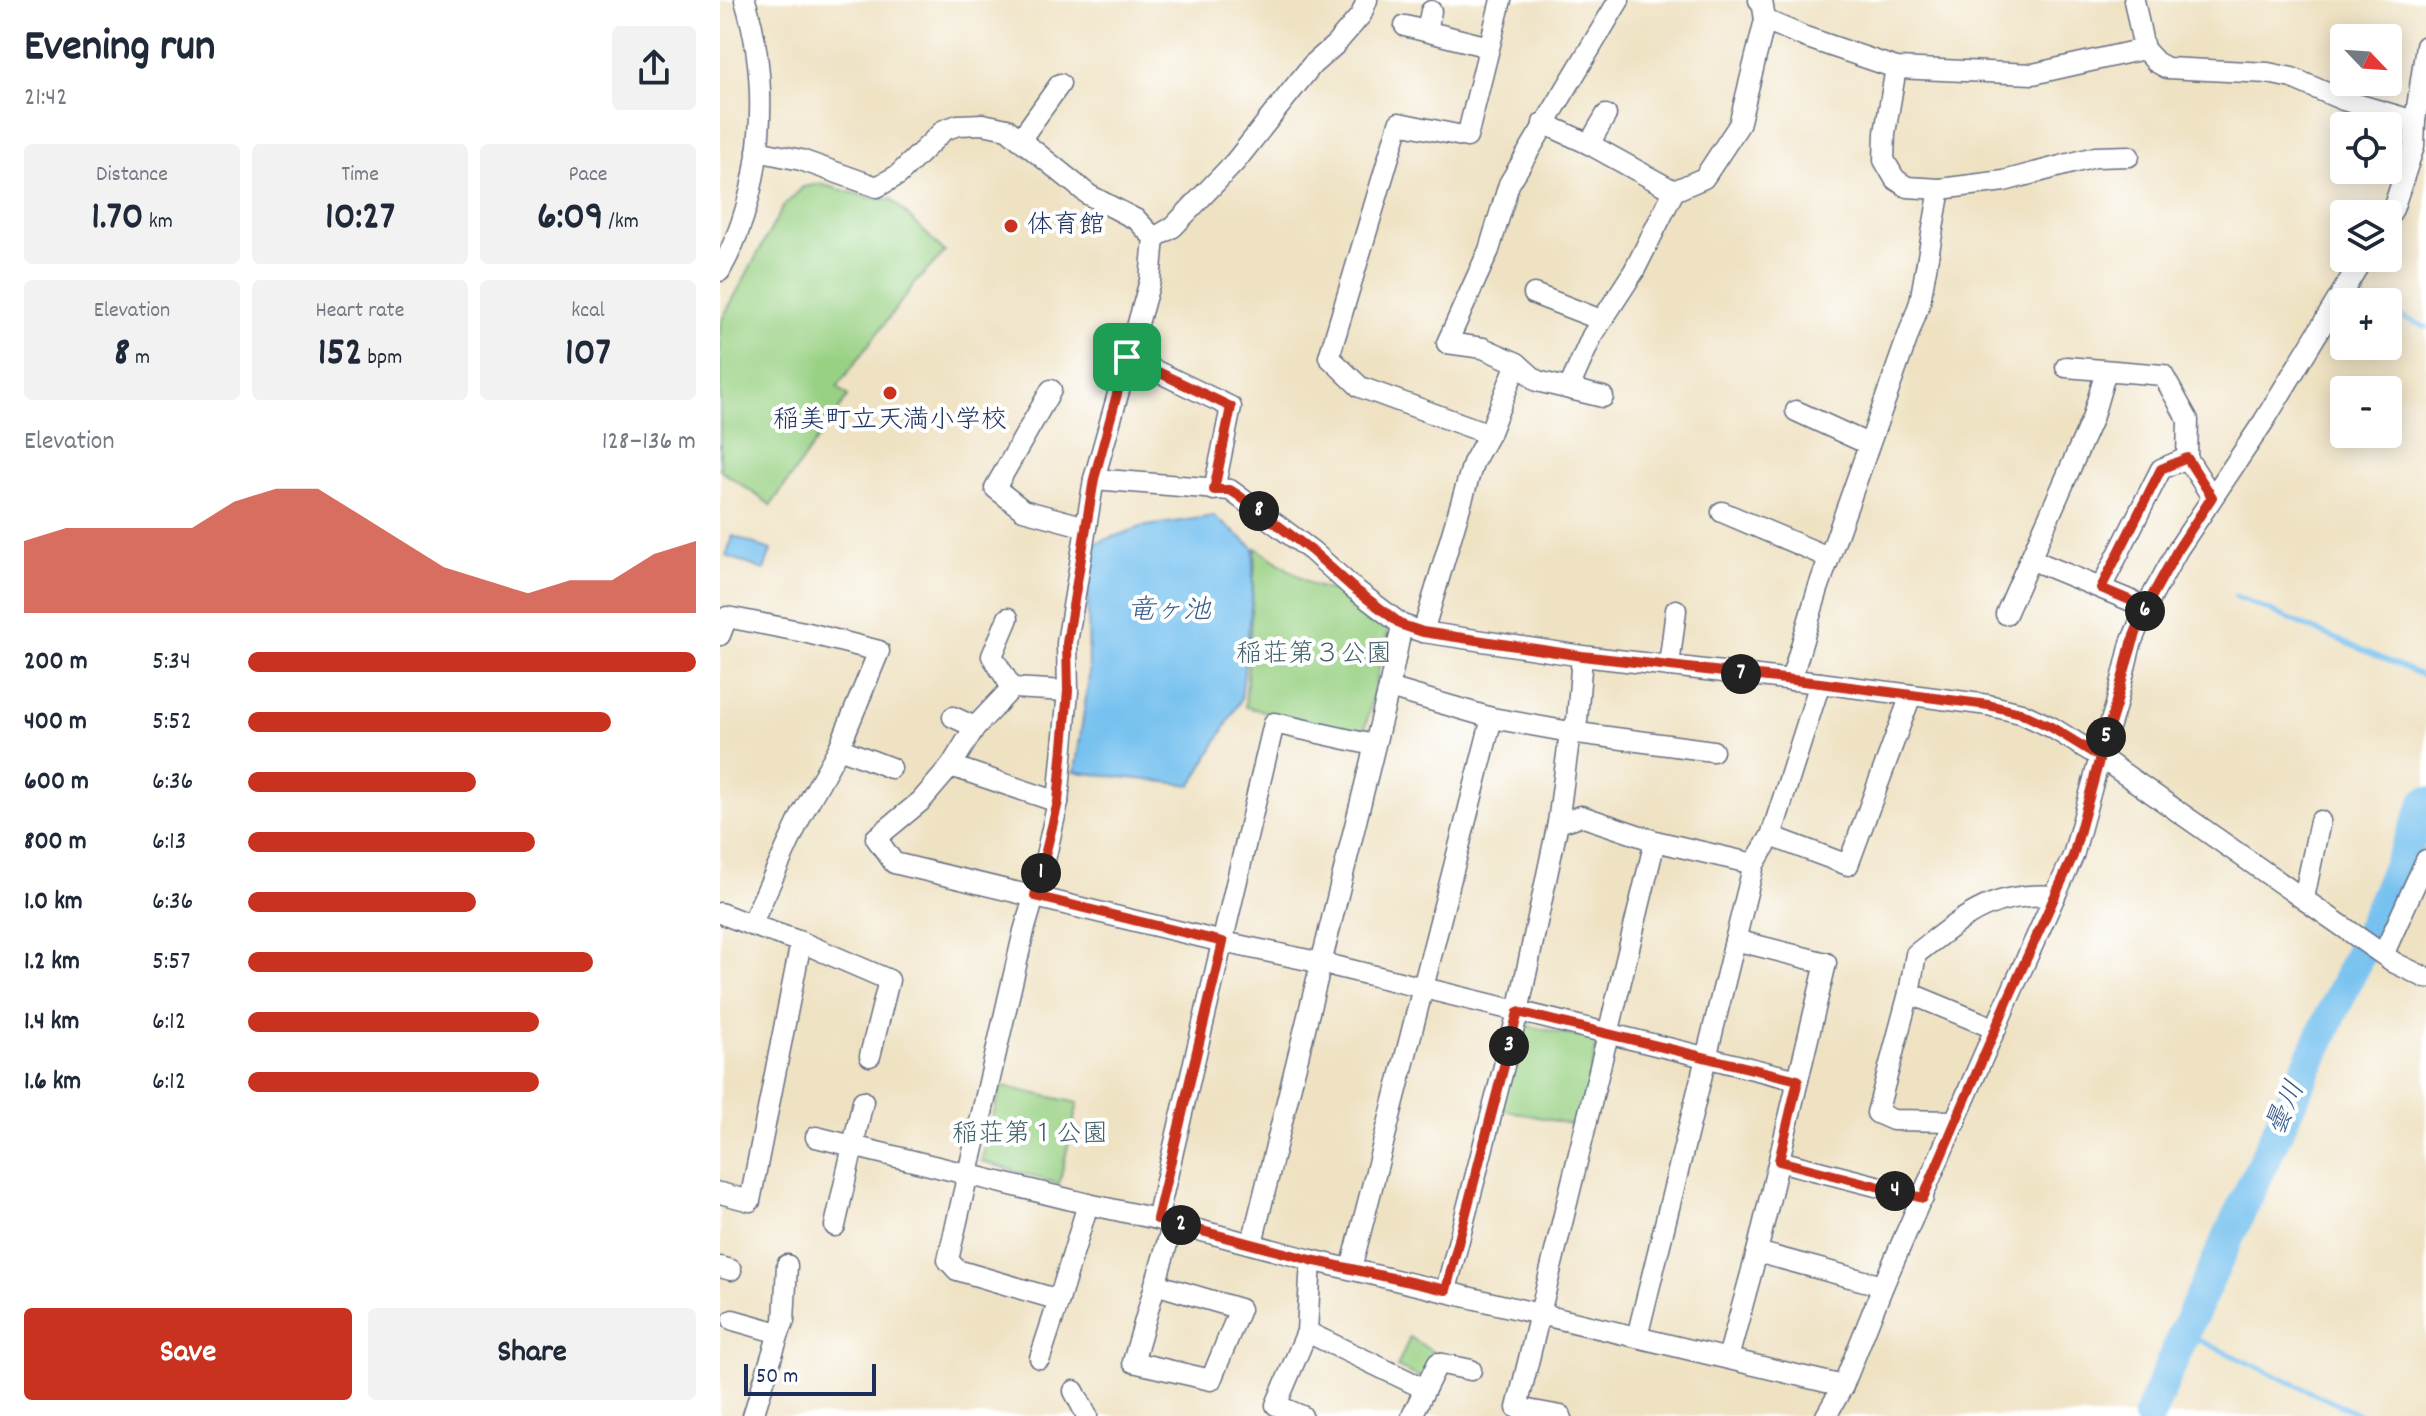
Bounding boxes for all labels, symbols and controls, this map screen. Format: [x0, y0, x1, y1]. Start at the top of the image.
text: Evening run [24, 18, 215, 81]
north arrow [2330, 24, 2402, 96]
map controls [2330, 24, 2402, 448]
button: share [612, 26, 696, 110]
text: 21:42 [24, 80, 68, 117]
button: locate [2330, 112, 2402, 184]
text: Distance [96, 160, 168, 191]
text: Time [341, 160, 379, 191]
text: Pace [569, 160, 607, 191]
text: 1.70 [91, 191, 144, 248]
text: 10:27 [325, 191, 395, 248]
text: 6:09 [537, 191, 603, 248]
button: layers [2330, 200, 2402, 272]
text: km [144, 207, 173, 238]
text: /km [603, 207, 639, 238]
place label: 体育館 [1027, 208, 1105, 245]
marker: 体育館 [1002, 217, 1020, 235]
button: + [2330, 288, 2402, 360]
text: Elevation [94, 296, 170, 327]
text: Heart rate [316, 296, 404, 327]
text: kcal [571, 296, 605, 327]
pin [1093, 323, 1161, 391]
text: 8 [114, 327, 130, 384]
text: 152 [318, 327, 362, 384]
text: 107 [565, 327, 611, 384]
icon: arrive [1105, 335, 1149, 379]
text: m [130, 343, 150, 374]
text: bpm [362, 343, 402, 374]
button: − [2330, 376, 2402, 448]
marker: 稲美町立天満小学校 [881, 384, 899, 402]
place label: 稲美町立天満小学校 [773, 403, 1007, 440]
text: Elevation [24, 424, 114, 461]
text: 128–136 m [602, 424, 696, 461]
pin: 8 [1239, 491, 1279, 531]
text: 8 [1255, 495, 1263, 526]
pin: 6 [2125, 591, 2165, 631]
water label: 竜ヶ池 [1127, 593, 1212, 633]
text: 6 [2140, 595, 2150, 626]
park label: 稲荘第３公園 [1236, 637, 1392, 674]
text: 200 m [24, 644, 88, 681]
text: 5:34 [152, 644, 191, 681]
pin: 7 [1721, 654, 1761, 694]
text: 7 [1737, 658, 1745, 689]
text: 400 m [24, 704, 87, 741]
text: 5:52 [152, 704, 192, 741]
pin: 5 [2086, 717, 2126, 757]
text: 5 [2101, 721, 2111, 752]
text: 600 m [24, 764, 89, 801]
text: 6:36 [152, 764, 193, 801]
text: 800 m [24, 824, 87, 861]
text: 6:13 [152, 824, 186, 861]
pin: 1 [1021, 853, 1061, 893]
text: 1 [1039, 857, 1043, 888]
text: 1.0 km [24, 884, 83, 921]
text: 6:36 [152, 884, 193, 921]
text: 1.2 km [24, 944, 80, 981]
text: 5:57 [152, 944, 190, 981]
text: 1.4 km [24, 1004, 79, 1041]
text: 6:12 [152, 1004, 186, 1041]
pin: 3 [1489, 1026, 1529, 1066]
text: 3 [1504, 1030, 1514, 1061]
text: 1.6 km [24, 1064, 81, 1101]
text: 6:12 [152, 1064, 186, 1101]
water label: 曇川 [2258, 1075, 2318, 1143]
park label: 稲荘第１公園 [952, 1117, 1108, 1154]
pin: 4 [1875, 1171, 1915, 1211]
text: 4 [1890, 1175, 1900, 1206]
pin: 2 [1161, 1205, 1201, 1245]
text: 2 [1176, 1209, 1186, 1240]
button: Save [24, 1308, 352, 1400]
button: Share [368, 1308, 696, 1400]
scale bar [744, 1360, 876, 1396]
text: 50 m [756, 1362, 798, 1393]

